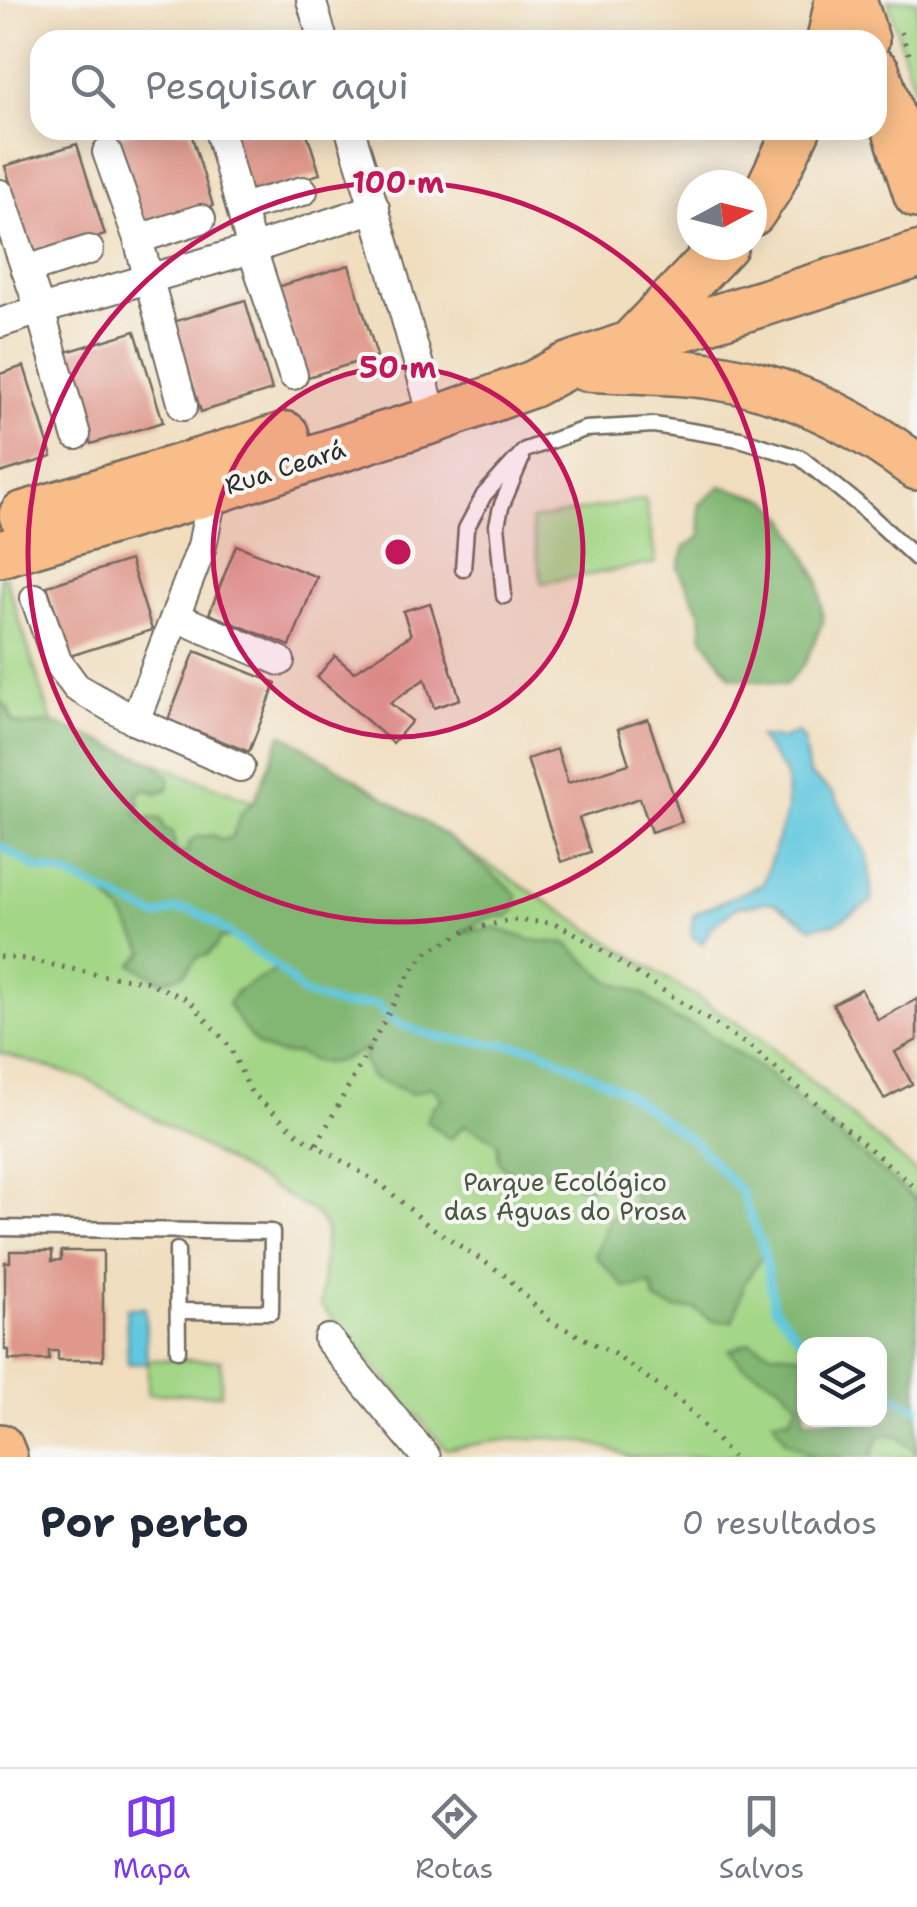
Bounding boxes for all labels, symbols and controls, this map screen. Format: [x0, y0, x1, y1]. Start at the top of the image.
search box [30, 30, 887, 140]
icon: search [65, 58, 120, 113]
text: Pesquisar aqui [145, 60, 409, 111]
text: 100 m [352, 162, 444, 203]
north arrow [677, 170, 767, 260]
text: 50 m [359, 347, 437, 388]
street label: Rua Ceará [221, 431, 350, 502]
centre of rings [380, 534, 416, 570]
park label: Parque Ecológico das Águas do Prosa [444, 1165, 687, 1228]
map controls [797, 1337, 887, 1427]
button: layers [797, 1337, 887, 1427]
text: Por perto [40, 1494, 249, 1550]
text: 0 resultados [682, 1501, 877, 1544]
tab: Mapa [113, 1789, 190, 1887]
tab: Rotas [415, 1789, 493, 1887]
tab: Salvos [719, 1789, 804, 1887]

